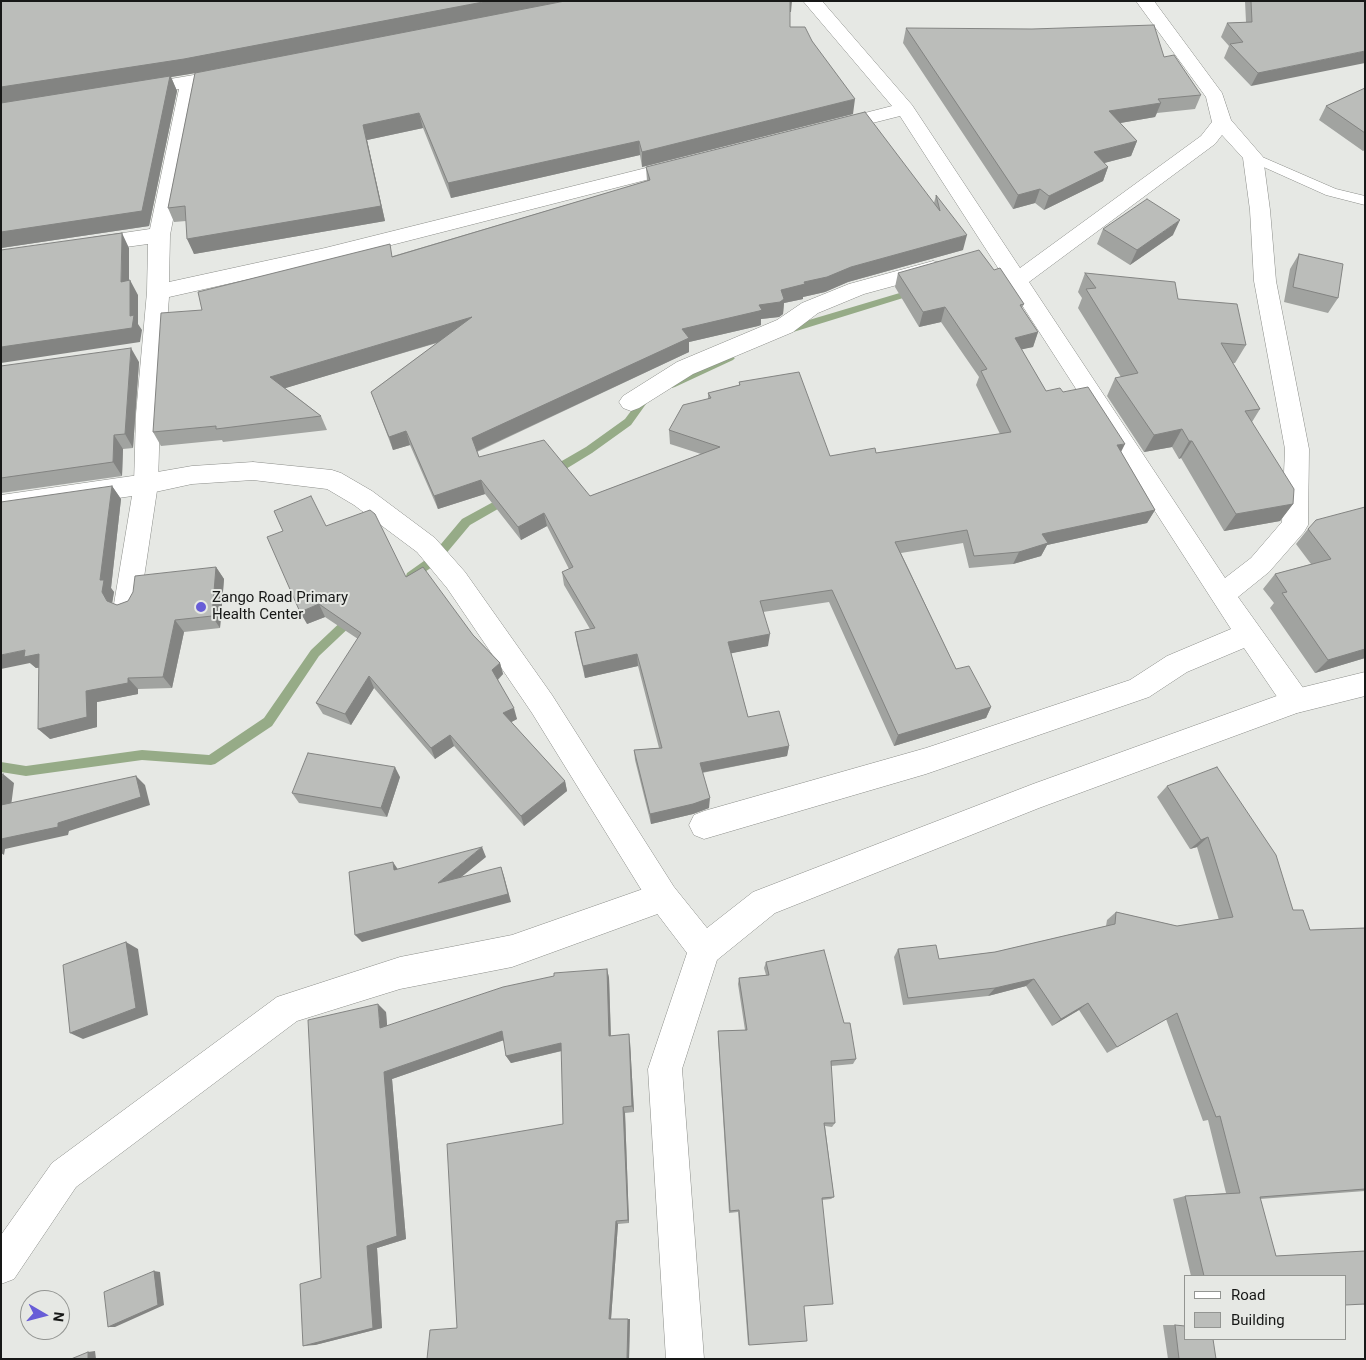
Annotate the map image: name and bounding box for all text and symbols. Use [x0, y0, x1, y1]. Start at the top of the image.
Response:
place label: Zango Road Primary Health Center [212, 589, 348, 624]
marker: Zango Road Primary Health Center [194, 600, 208, 614]
legend [1184, 1275, 1346, 1340]
text: Road [1231, 1286, 1265, 1304]
north arrow [20, 1290, 70, 1340]
text: N [50, 1311, 67, 1323]
text: Building [1231, 1311, 1285, 1329]

